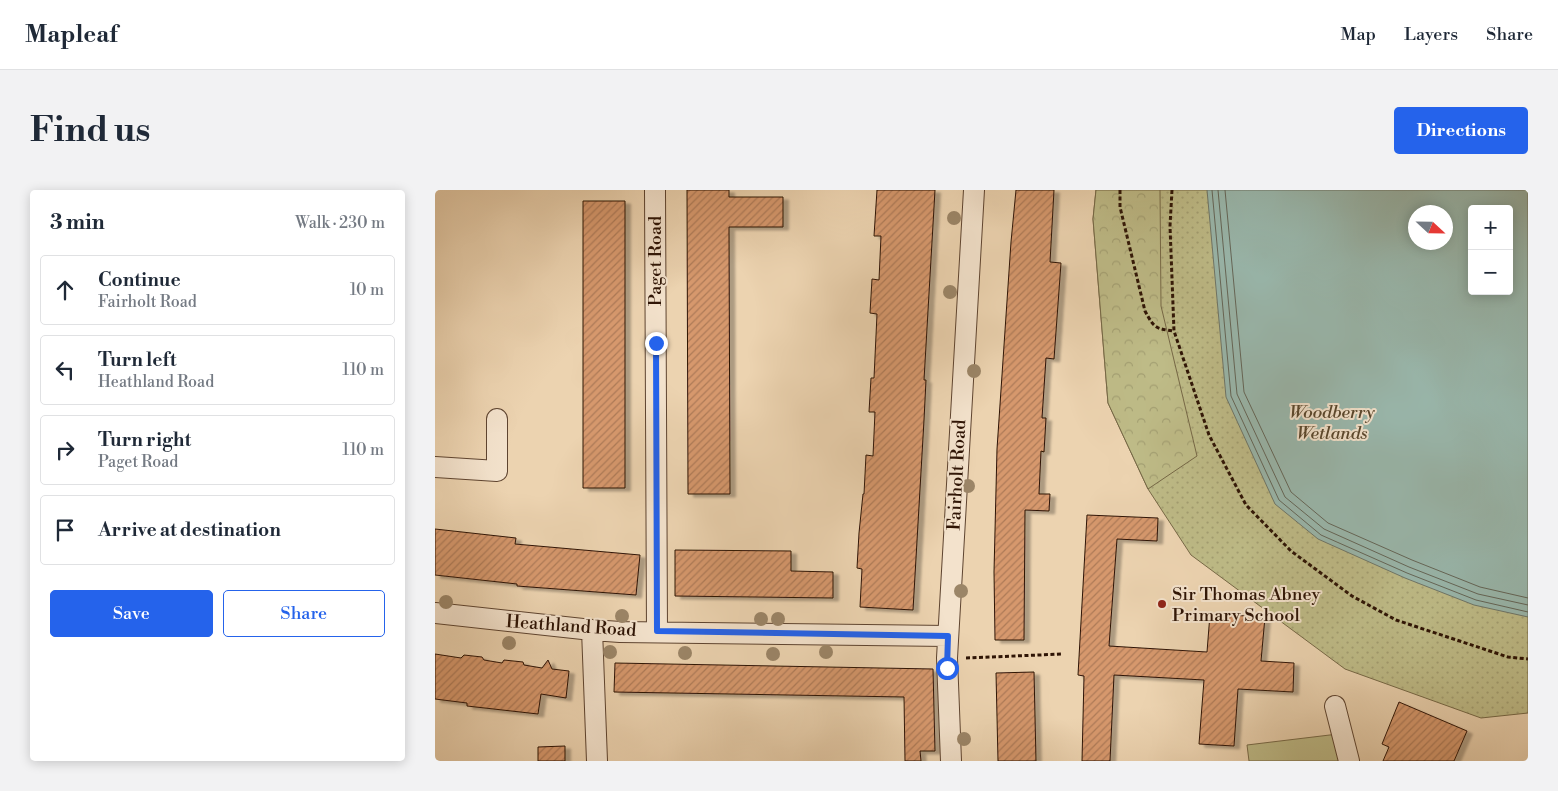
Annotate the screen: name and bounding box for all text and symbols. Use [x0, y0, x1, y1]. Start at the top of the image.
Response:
text: Mapleaf [25, 20, 118, 50]
text: Map [1341, 23, 1376, 46]
text: Layers [1404, 23, 1458, 46]
text: Share [1486, 23, 1533, 46]
button: Directions [1394, 107, 1528, 154]
text: Find us [30, 109, 150, 152]
north arrow [1408, 205, 1453, 250]
map controls [1468, 205, 1513, 295]
button: + [1468, 205, 1513, 250]
text: 3 min [50, 210, 105, 236]
text: Walk · 230 m [295, 213, 385, 233]
street label: Paget Road [644, 215, 667, 306]
button: − [1468, 250, 1513, 295]
text: Continue [98, 268, 181, 292]
icon: ahead [51, 276, 79, 304]
text: 10 m [350, 280, 384, 300]
text: Fairholt Road [98, 292, 197, 312]
route end [645, 332, 668, 355]
text: Turn left [98, 348, 177, 372]
icon: left [51, 356, 79, 384]
text: 110 m [342, 360, 384, 380]
text: Heathland Road [98, 372, 214, 392]
park label: Woodberry Wetlands [1289, 401, 1375, 445]
street label: Fairholt Road [943, 418, 971, 531]
text: Turn right [98, 428, 191, 452]
icon: right [51, 436, 79, 464]
text: 110 m [342, 440, 384, 460]
text: Paget Road [98, 452, 178, 472]
icon: arrive [51, 516, 79, 544]
text: Arrive at destination [98, 518, 281, 542]
place label: Sir Thomas Abney Primary School [1172, 583, 1320, 627]
button: Save [50, 590, 213, 637]
button: Share [223, 590, 385, 637]
marker: Sir Thomas Abney Primary School [1156, 598, 1168, 610]
street label: Heathland Road [505, 610, 638, 642]
route start [936, 657, 959, 680]

